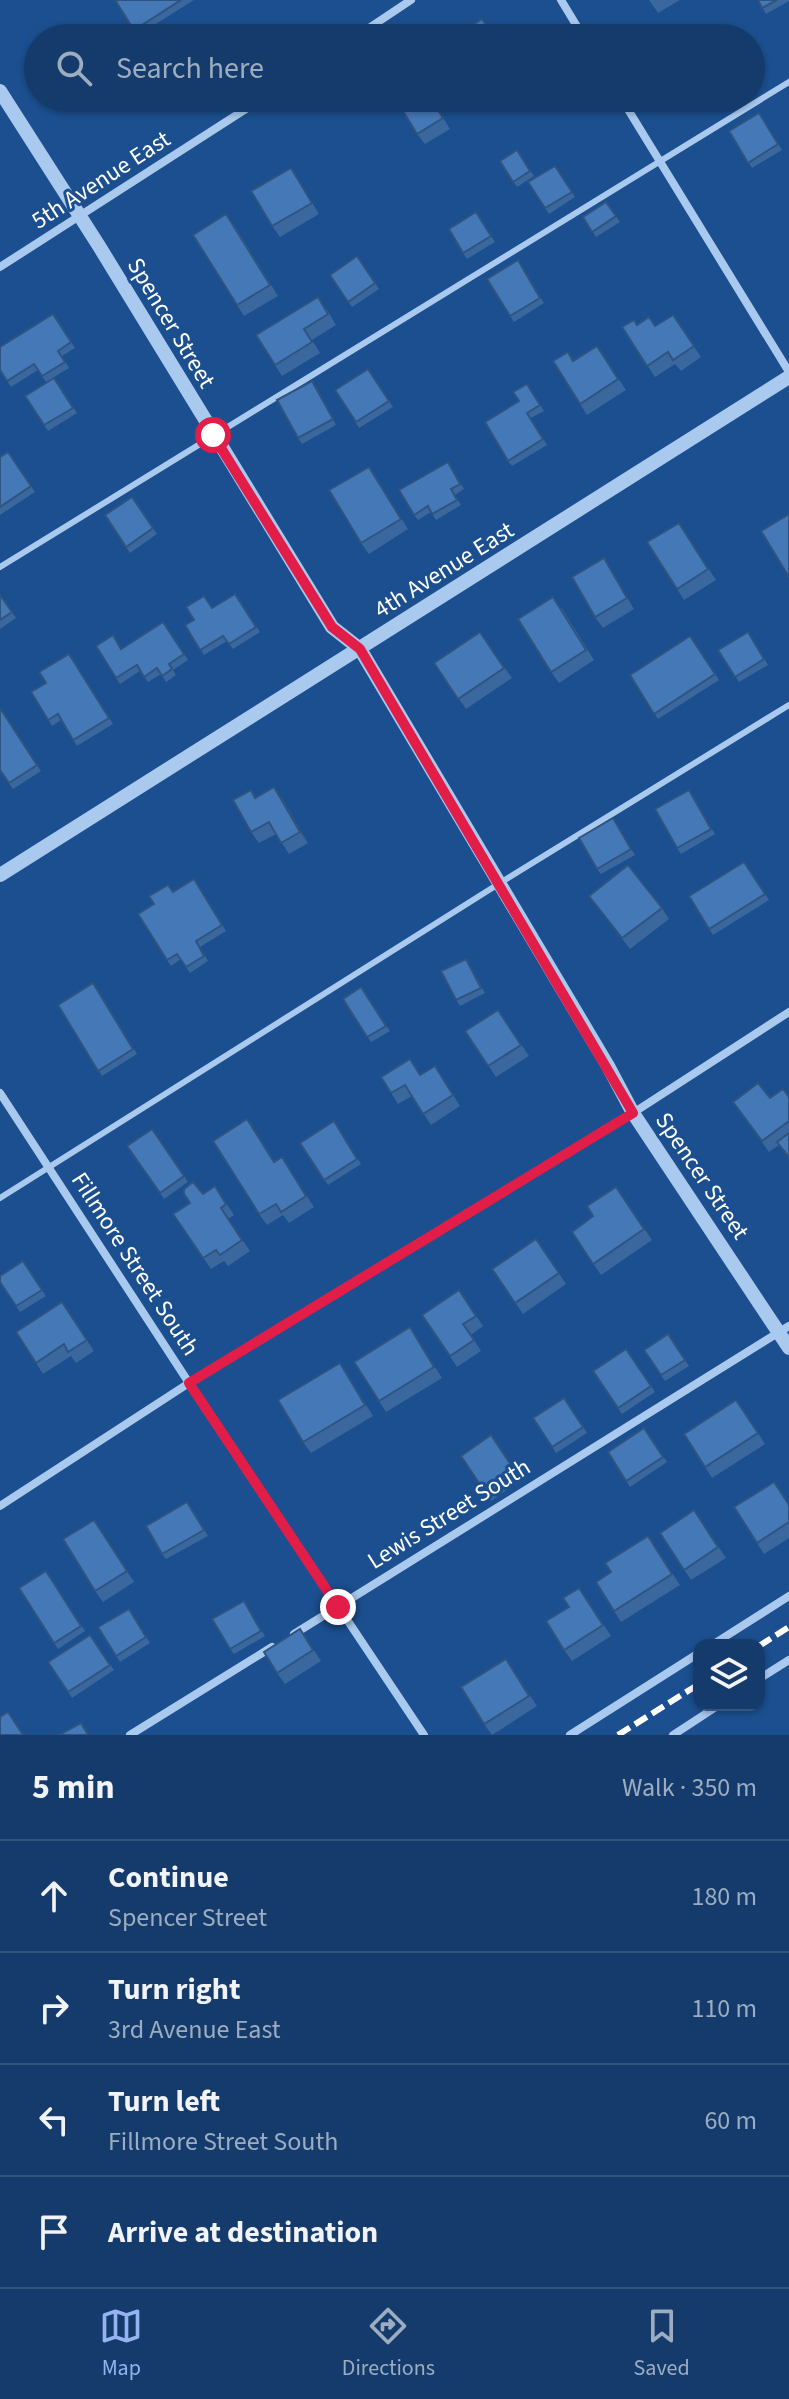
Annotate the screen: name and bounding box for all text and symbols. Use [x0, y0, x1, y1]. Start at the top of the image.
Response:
search box [24, 24, 765, 112]
icon: search [52, 46, 96, 90]
text: Search here [116, 47, 264, 90]
street label: 5th Avenue East [25, 122, 177, 238]
street label: Spencer Street [118, 251, 224, 395]
route start [195, 417, 231, 453]
street label: 4th Avenue East [367, 513, 521, 627]
street label: Spencer Street [646, 1105, 758, 1247]
street label: Fillmore Street South [62, 1165, 208, 1363]
street label: Lewis Street South [361, 1450, 537, 1578]
route end [320, 1589, 356, 1625]
map controls [693, 1639, 765, 1711]
button: layers [693, 1639, 765, 1711]
text: 5 min [32, 1763, 115, 1812]
text: Walk · 350 m [622, 1769, 757, 1806]
text: Continue [108, 1856, 229, 1899]
icon: ahead [32, 1874, 76, 1918]
text: 180 m [691, 1878, 757, 1915]
text: Spencer Street [108, 1899, 267, 1936]
text: Turn right [108, 1968, 240, 2011]
icon: right [32, 1986, 76, 2030]
text: 110 m [691, 1990, 757, 2027]
text: 3rd Avenue East [108, 2011, 281, 2048]
text: Turn left [108, 2080, 220, 2123]
icon: left [32, 2098, 76, 2142]
text: 60 m [704, 2102, 757, 2139]
text: Fillmore Street South [108, 2123, 338, 2160]
icon: arrive [32, 2210, 76, 2254]
text: Arrive at destination [108, 2211, 378, 2254]
tab: Map [99, 2304, 143, 2384]
tab: Directions [342, 2304, 435, 2384]
tab: Saved [634, 2304, 690, 2384]

